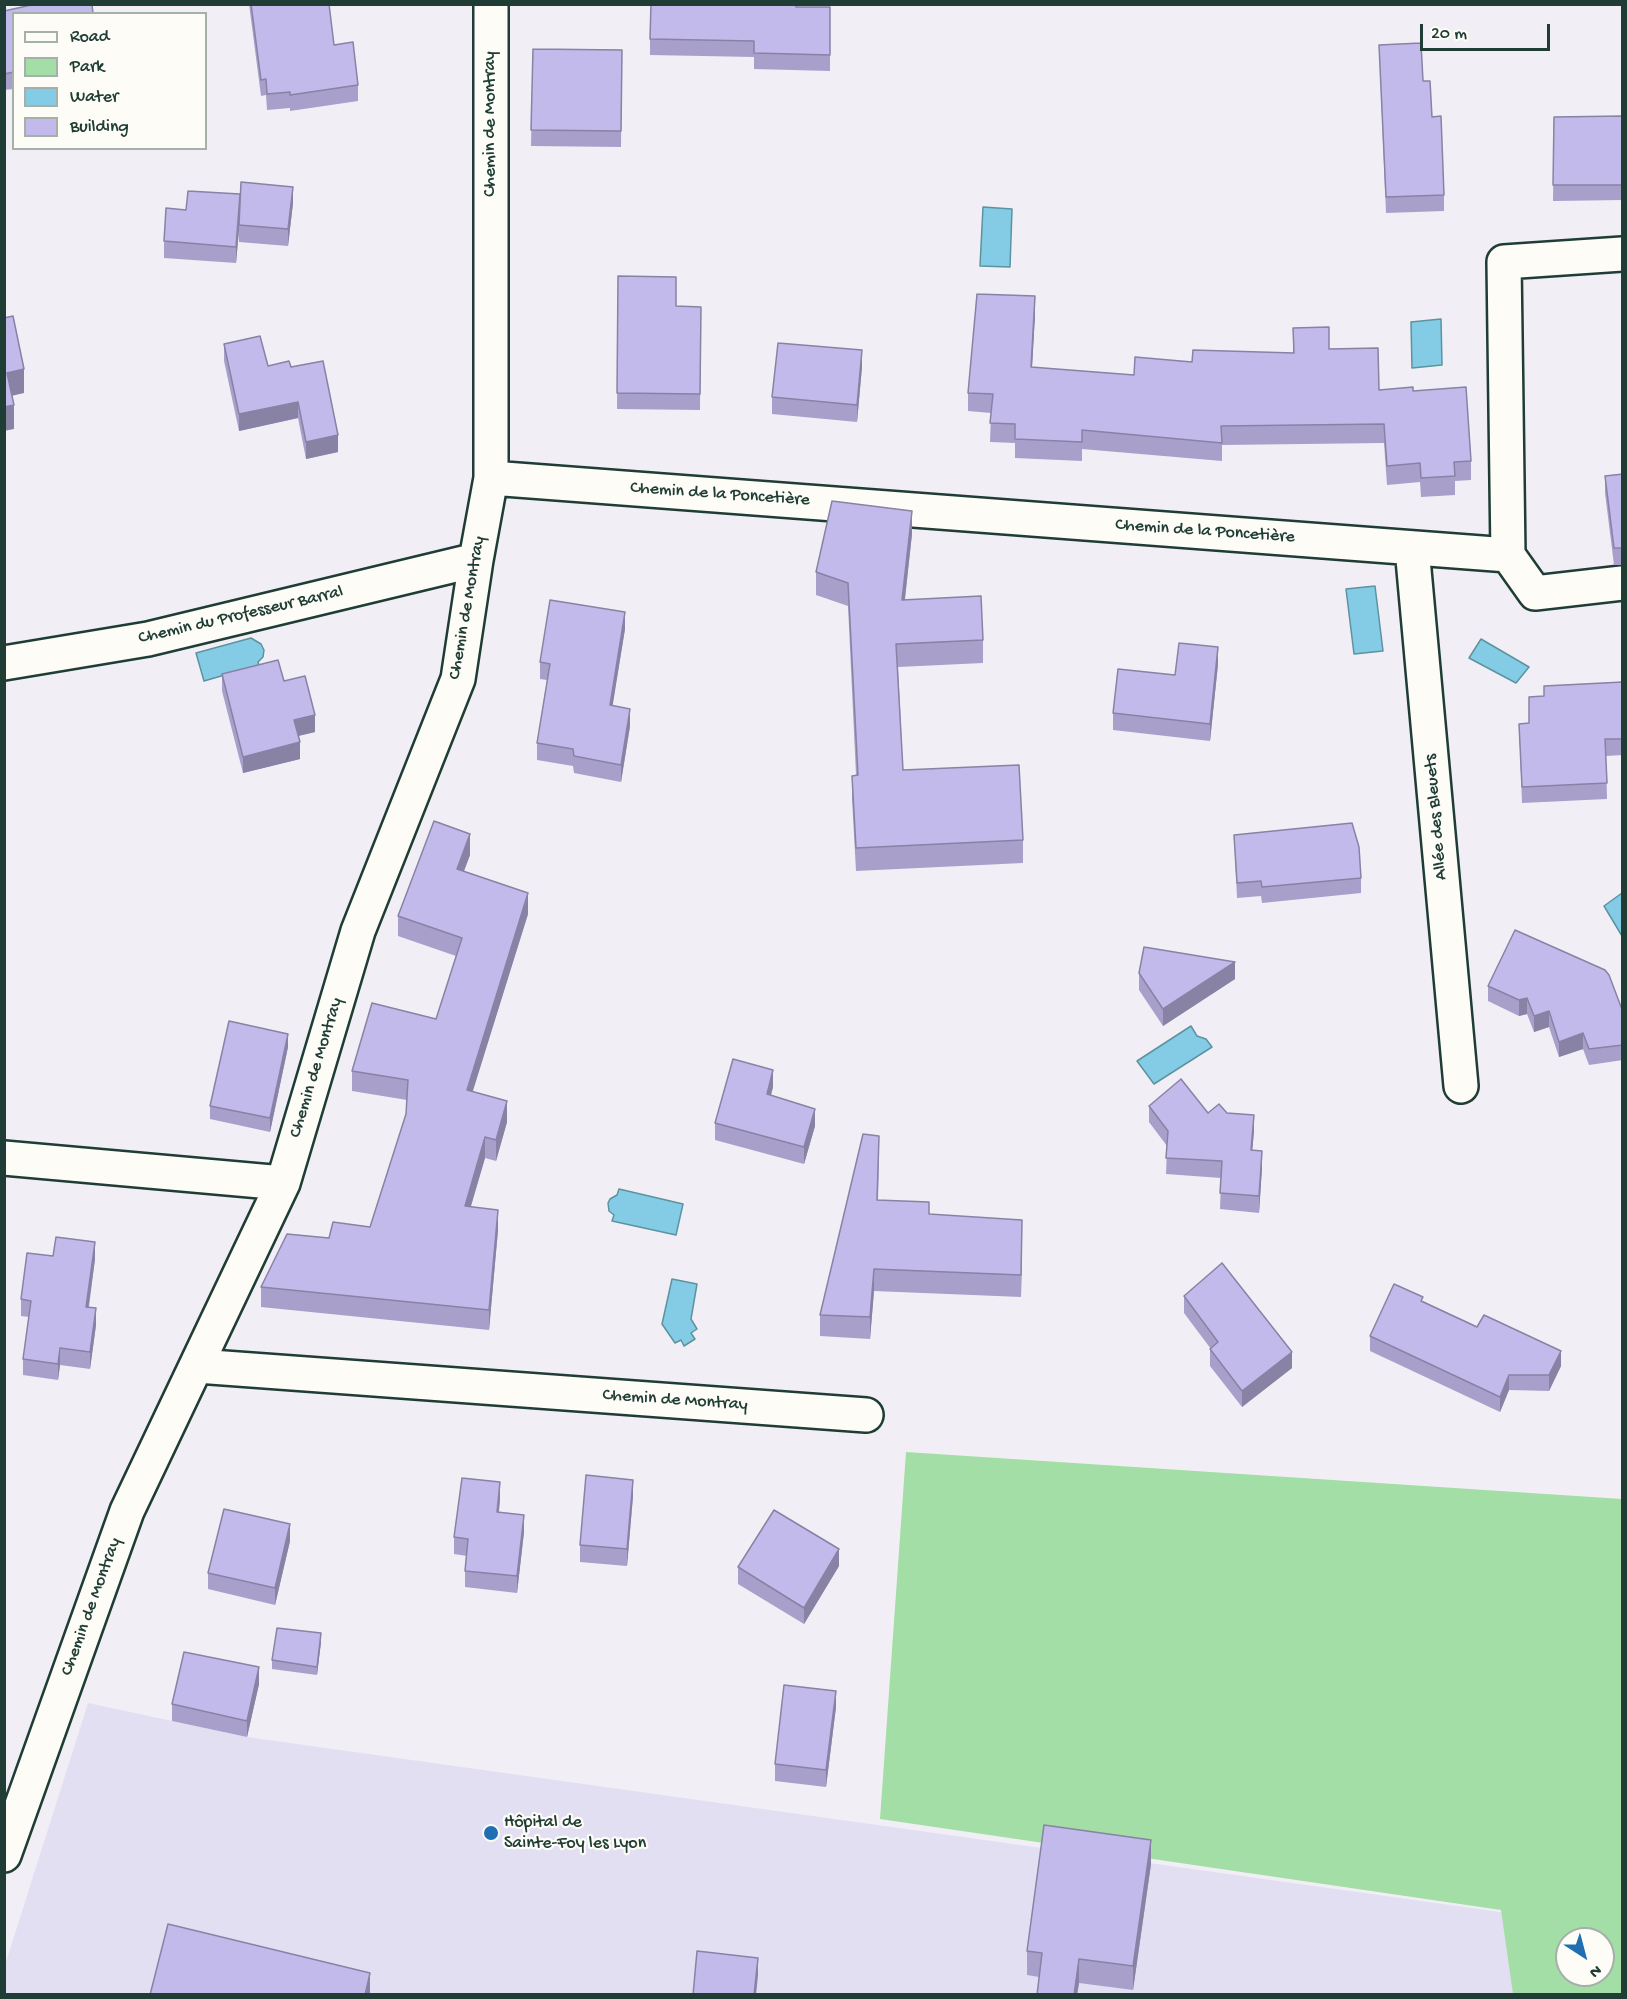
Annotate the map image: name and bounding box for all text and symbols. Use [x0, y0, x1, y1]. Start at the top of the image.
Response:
legend [12, 12, 207, 150]
scale bar [1423, 12, 1554, 50]
text: 20 m [1431, 24, 1467, 45]
text: Road [70, 27, 109, 48]
street label: Chemin de Montray [480, 51, 502, 197]
text: Park [70, 57, 104, 78]
text: Water [70, 87, 118, 108]
text: Building [70, 117, 129, 138]
street label: Chemin de la Poncetière [629, 478, 811, 512]
street label: Chemin de la Poncetière [1114, 515, 1296, 549]
street label: Chemin de Montray [445, 535, 491, 681]
street label: Chemin du Professeur Barral [137, 582, 345, 650]
street label: Allée des Bleuets [1421, 753, 1453, 881]
street label: Chemin de Montray [285, 995, 349, 1141]
street label: Chemin de Montray [602, 1385, 748, 1417]
street label: Chemin de Montray [57, 1535, 127, 1679]
place label: Hôpital de Sainte-Foy les Lyon [504, 1812, 646, 1854]
marker: Hôpital de Sainte-Foy les Lyon [482, 1824, 500, 1842]
north arrow [1555, 1927, 1615, 1987]
text: N [1585, 1960, 1605, 1981]

